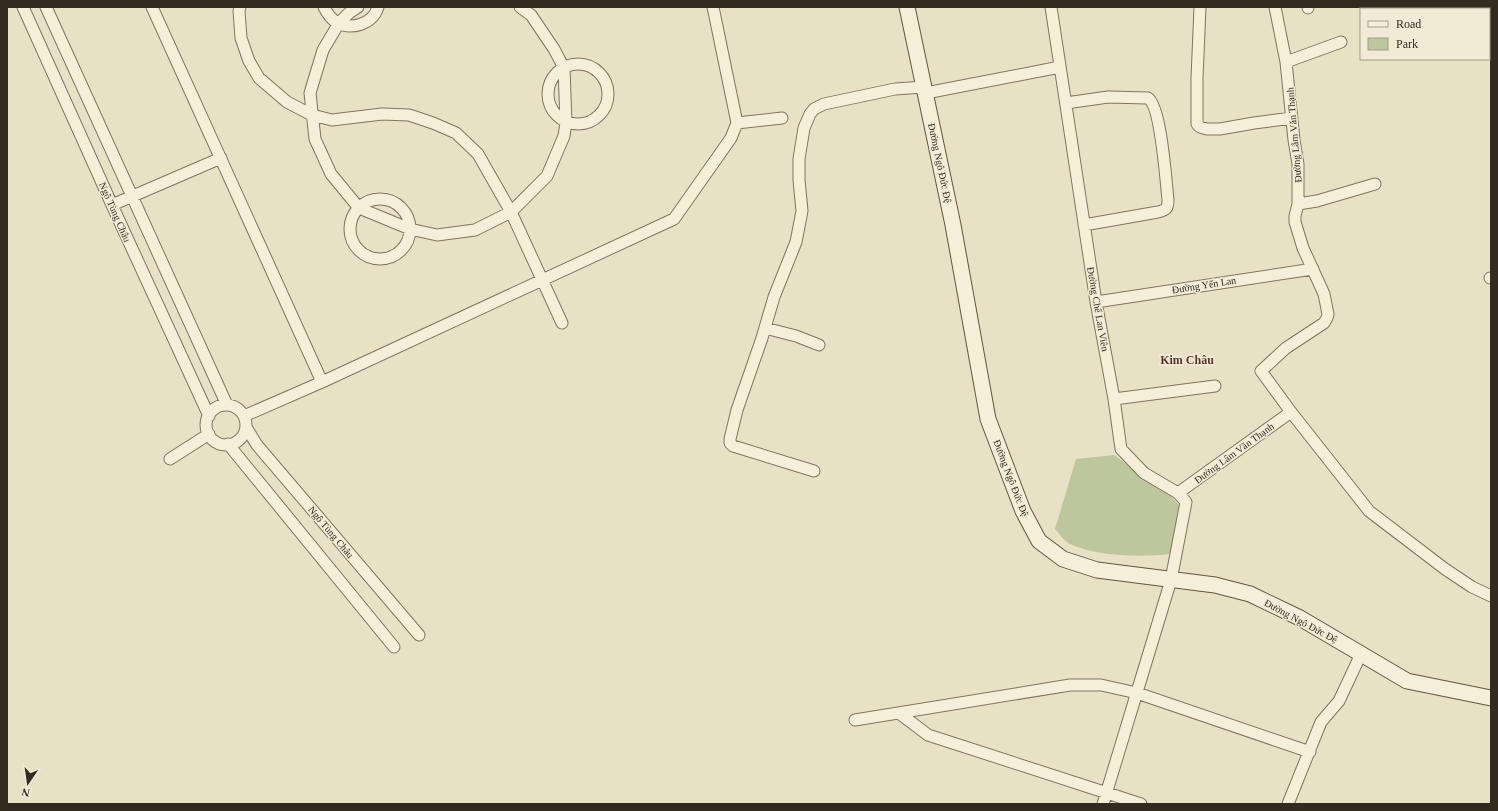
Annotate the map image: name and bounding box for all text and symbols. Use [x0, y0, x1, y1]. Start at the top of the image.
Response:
legend [1360, 8, 1490, 60]
text: Road [1396, 17, 1421, 31]
text: Park [1396, 37, 1418, 51]
street label: Đường Lâm Văn Thạnh [1284, 87, 1304, 183]
street label: Đường Ngô Đức Đệ [926, 122, 954, 204]
street label: Ngô Tùng Châu [97, 180, 133, 244]
street label: Đường Chế Lan Viên [1085, 266, 1111, 352]
street label: Đường Yến Lan [1171, 275, 1237, 295]
district label: Kim Châu [1160, 353, 1214, 367]
street label: Đường Lâm Văn Thạnh [1192, 420, 1276, 486]
street label: Đường Ngô Đức Đệ [991, 438, 1031, 518]
street label: Ngô Tùng Châu [306, 504, 356, 560]
street label: Đường Ngô Đức Đệ [1262, 597, 1340, 645]
north arrow [8, 763, 48, 803]
text: N [20, 786, 31, 799]

